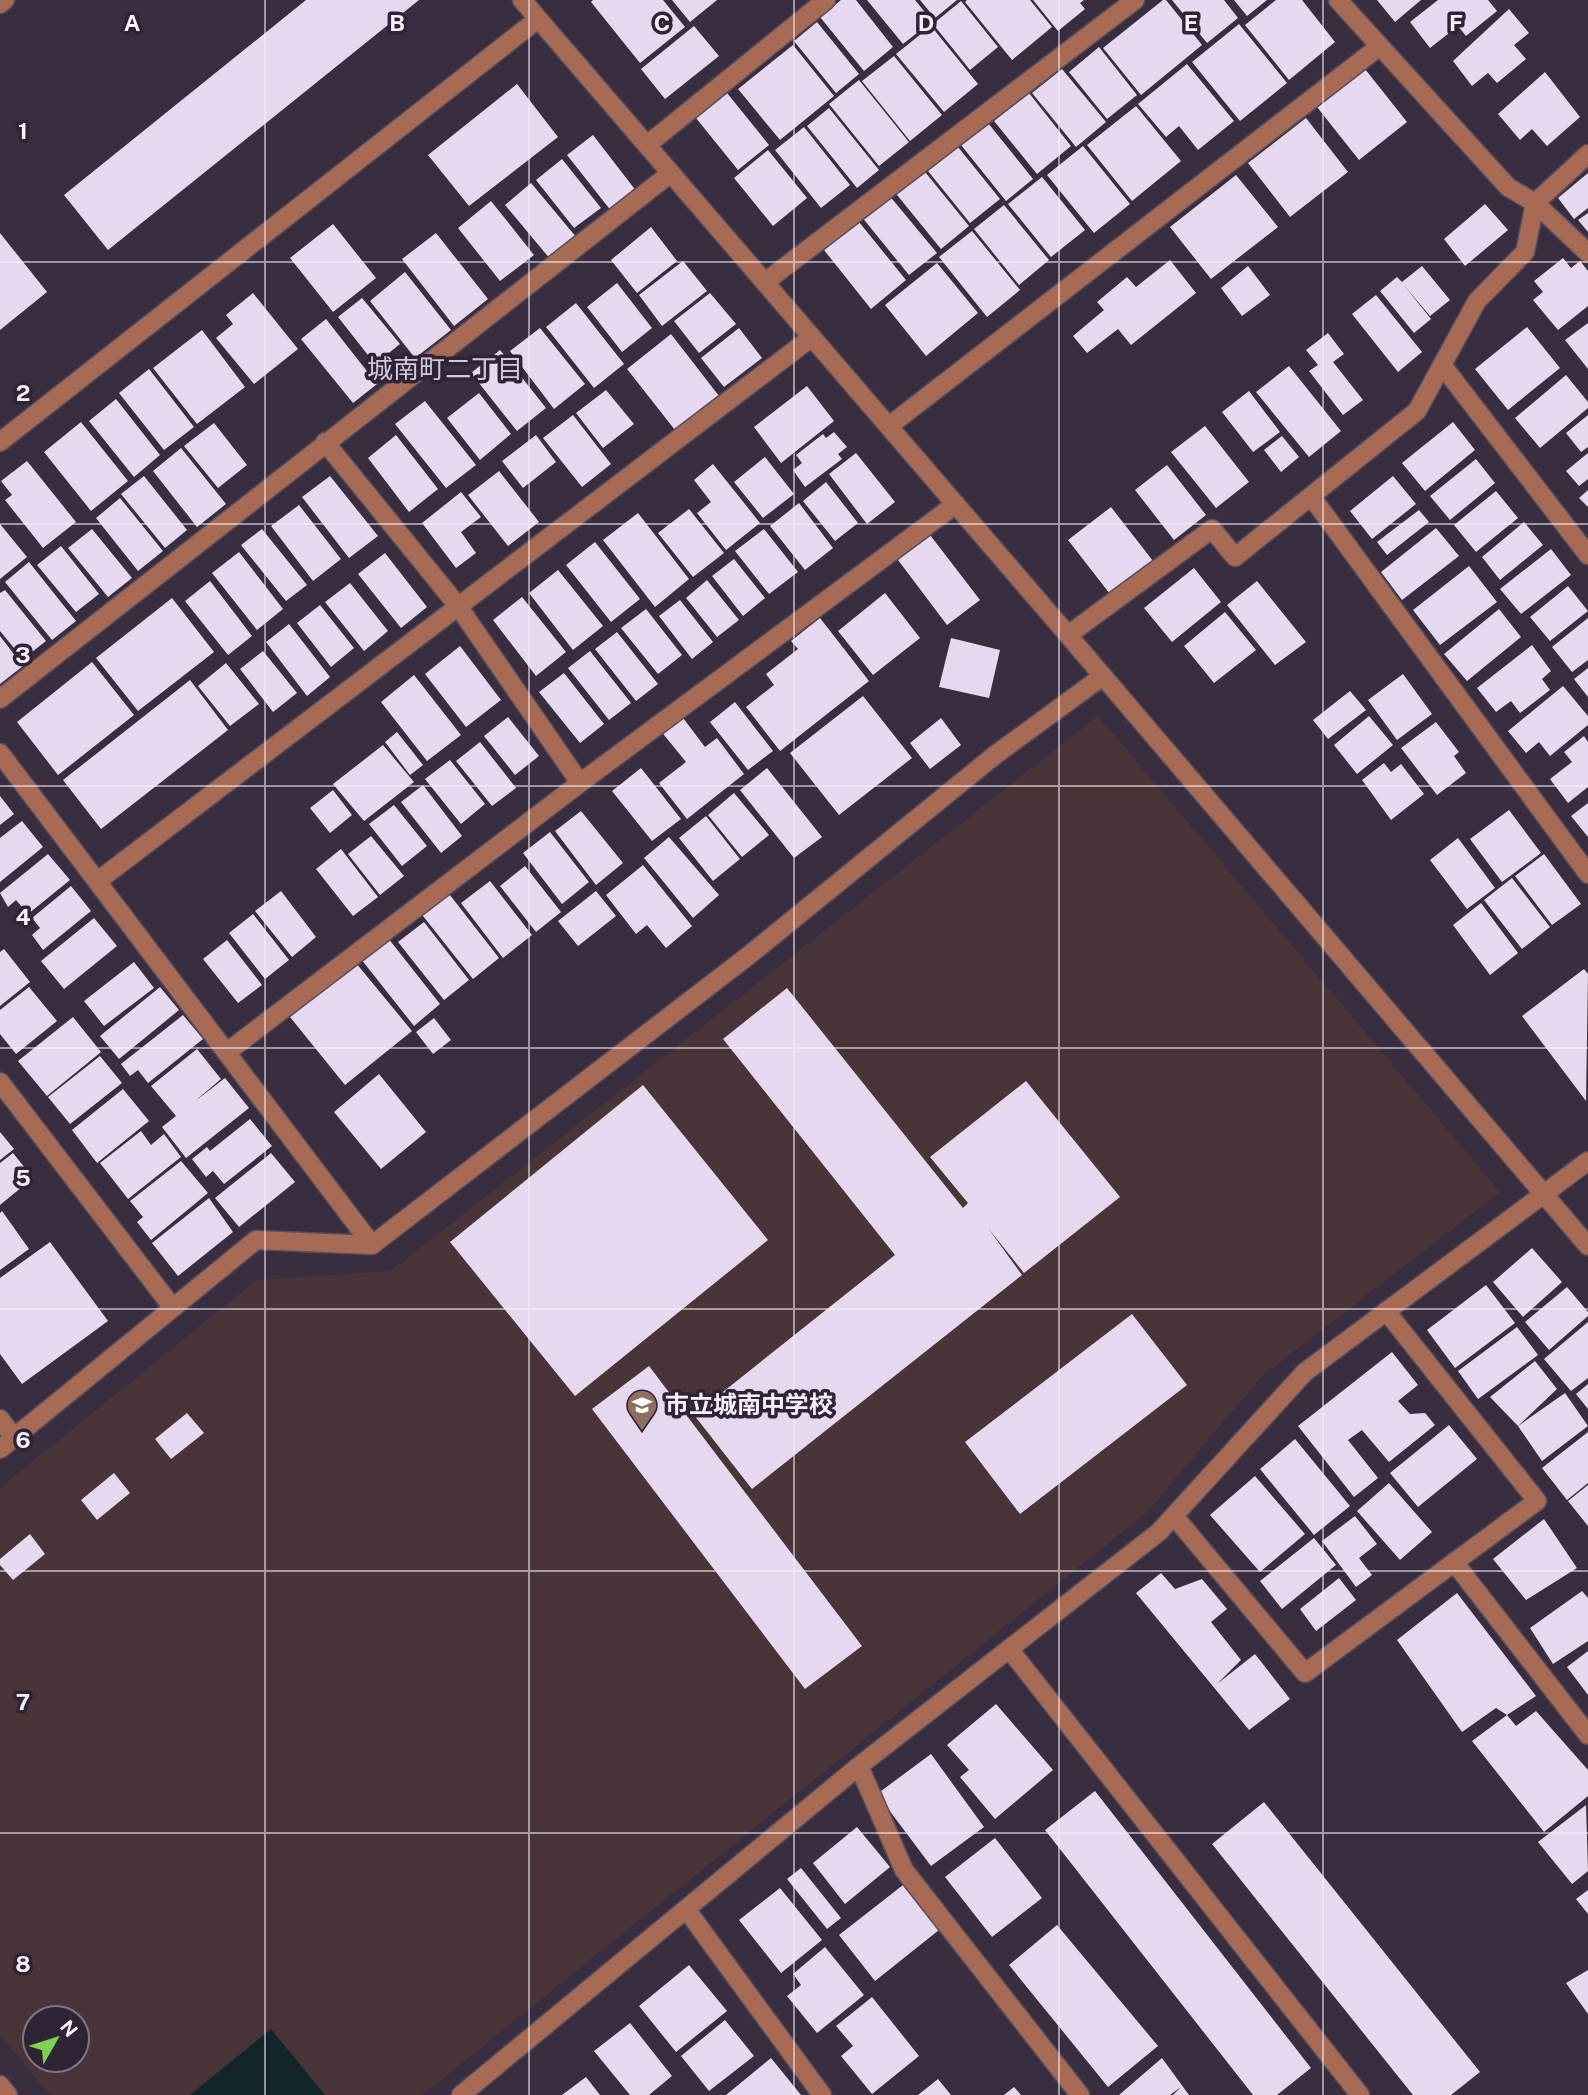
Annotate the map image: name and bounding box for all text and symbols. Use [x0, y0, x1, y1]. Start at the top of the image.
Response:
text: A [124, 9, 141, 36]
text: B [389, 9, 405, 36]
text: C [654, 9, 670, 36]
text: D [918, 9, 934, 36]
text: E [1184, 9, 1198, 36]
text: F [1449, 9, 1463, 36]
text: 1 [18, 117, 28, 144]
district label: 城南町二丁目 [367, 353, 523, 384]
text: 2 [16, 379, 30, 406]
text: 3 [15, 641, 31, 668]
text: 4 [15, 903, 31, 930]
text: 5 [15, 1164, 31, 1191]
school or university icon: 市立城南中学校 [625, 1388, 659, 1432]
place label: 市立城南中学校 [665, 1390, 833, 1418]
text: 6 [15, 1426, 31, 1453]
text: 7 [16, 1688, 30, 1715]
text: 8 [15, 1950, 31, 1977]
north arrow [21, 2004, 91, 2074]
text: N [56, 2016, 82, 2041]

